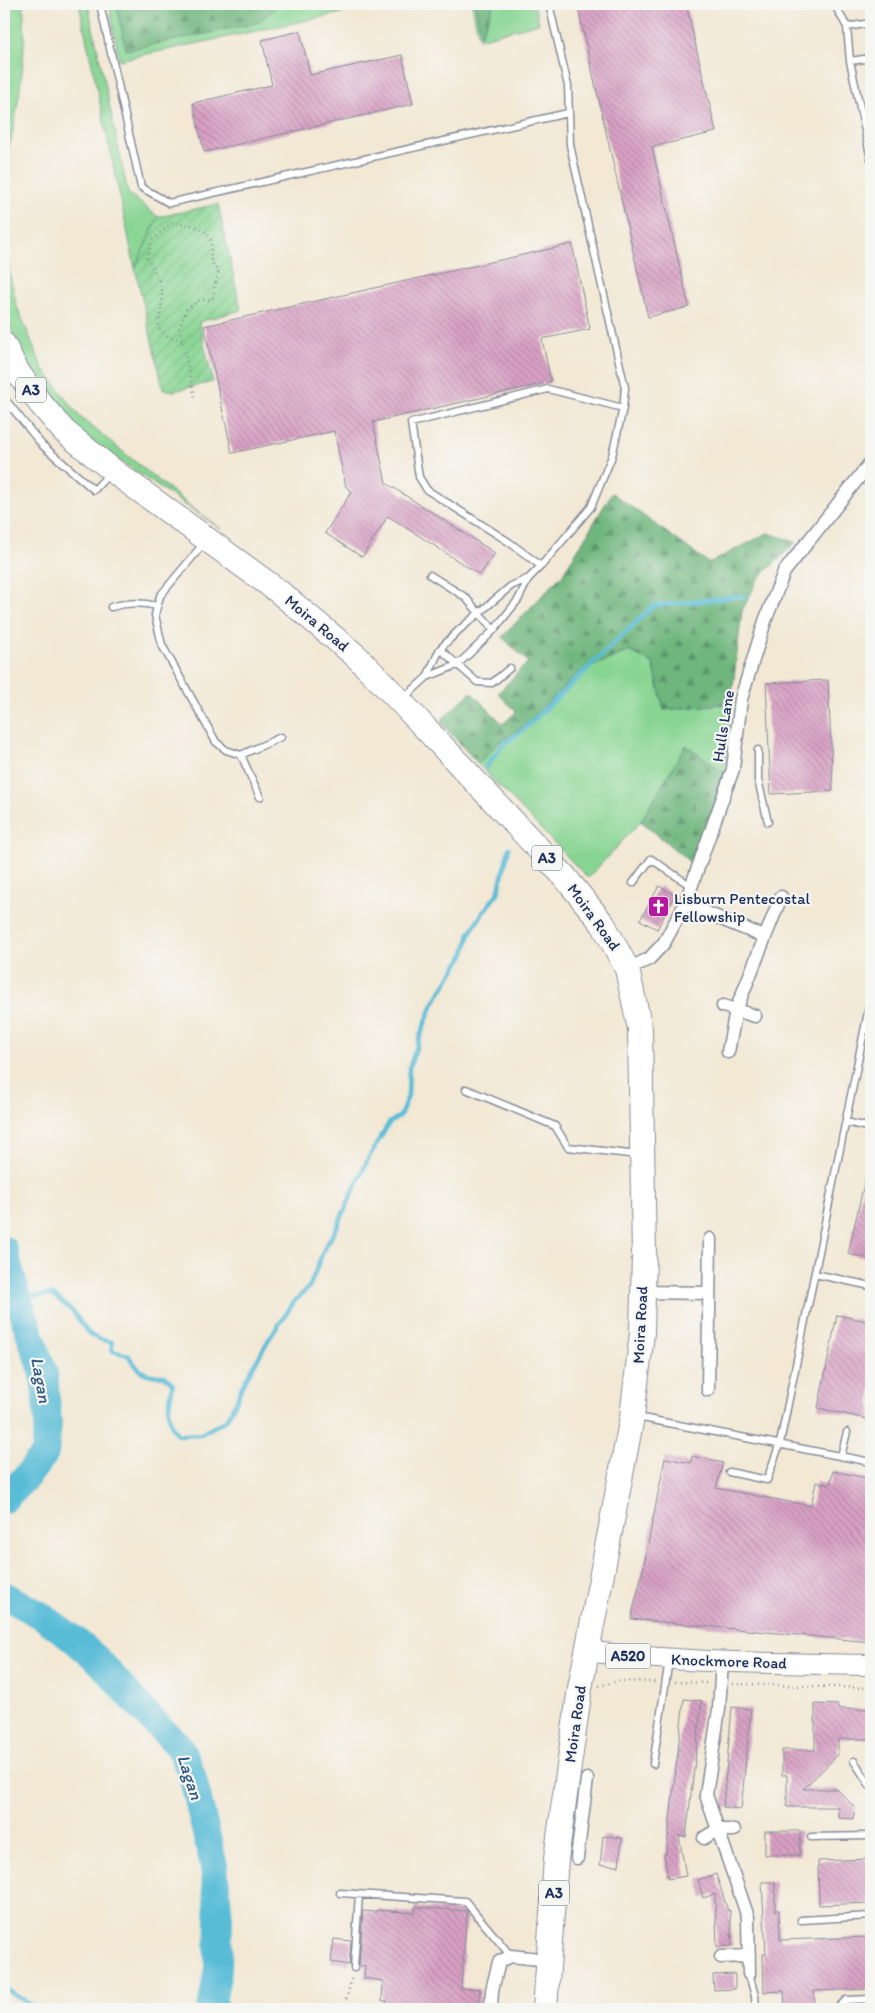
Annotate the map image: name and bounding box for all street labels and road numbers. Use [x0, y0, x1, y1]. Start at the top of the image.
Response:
road number: A3 [16, 378, 46, 402]
street label: Moira Road [281, 591, 353, 656]
street label: Hulls Lane [708, 688, 738, 763]
road number: A3 [532, 846, 562, 870]
street label: Moira Road [563, 880, 625, 954]
street label: Moira Road [628, 1285, 652, 1364]
road number: A520 [606, 1644, 650, 1668]
street label: Knockmore Road [671, 1649, 788, 1673]
street label: Moira Road [560, 1684, 590, 1764]
road number: A3 [539, 1880, 569, 1906]

